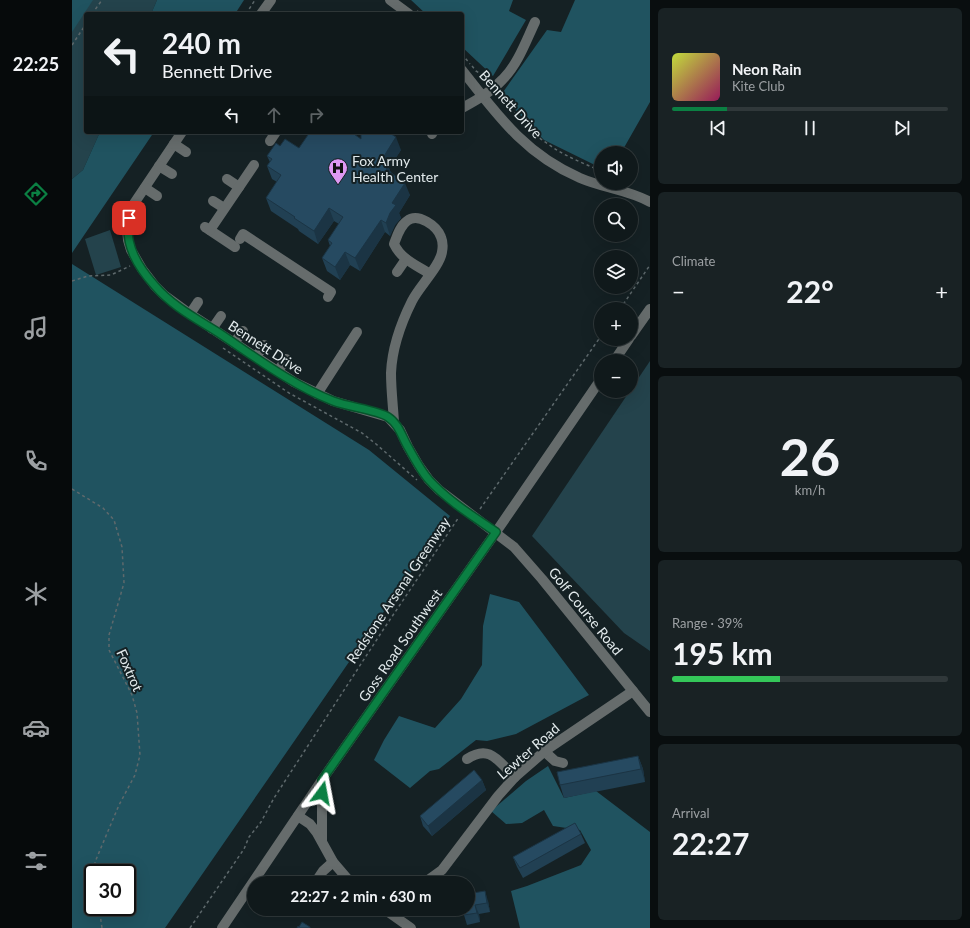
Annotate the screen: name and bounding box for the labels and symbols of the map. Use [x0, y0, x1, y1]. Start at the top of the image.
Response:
street label: Bennett Drive [476, 66, 546, 142]
place label: Fox Army Health Center [352, 152, 438, 185]
hospital icon: Fox Army Health Center [327, 157, 349, 185]
pin [112, 201, 146, 235]
street label: Bennett Drive [225, 316, 307, 378]
street label: Redstone Arsenal Greenway [343, 513, 454, 666]
street label: Golf Course Road [545, 564, 627, 658]
street label: Goss Road Southwest [355, 585, 445, 705]
street label: Foxtrot [113, 646, 147, 694]
street label: Lewter Road [493, 719, 563, 783]
position arrow [301, 772, 343, 814]
speed limit sign: 30 [84, 864, 136, 916]

